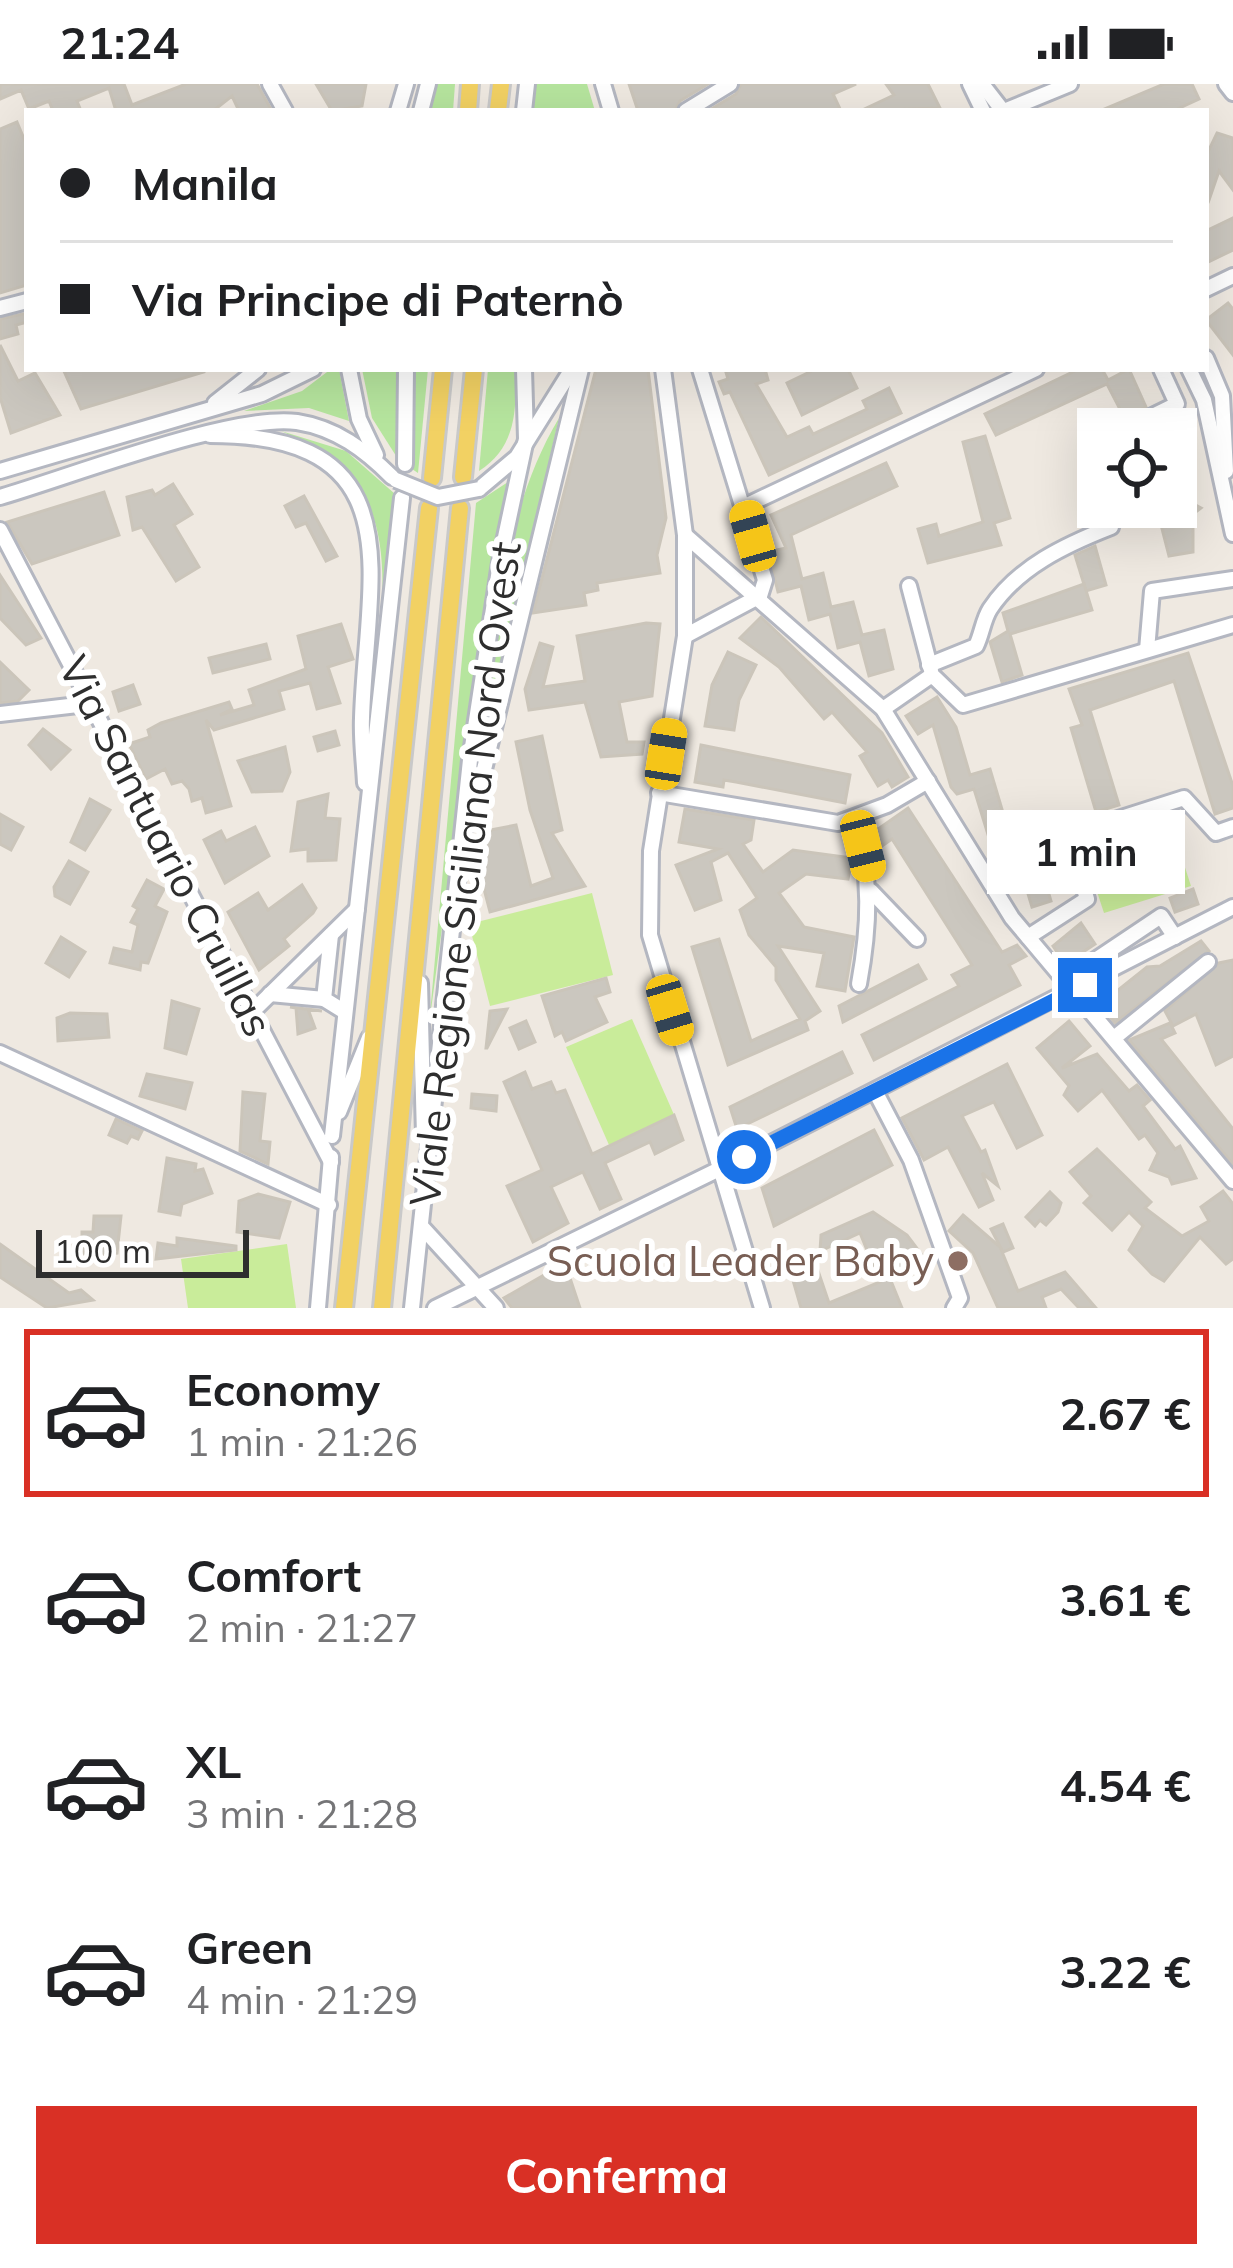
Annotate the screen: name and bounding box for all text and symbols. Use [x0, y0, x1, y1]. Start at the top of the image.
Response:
text: 21:24 [60, 14, 179, 70]
text: Manila [132, 155, 278, 211]
text: Via Principe di Paternò [132, 271, 624, 327]
map controls [1077, 408, 1197, 528]
button: locate [1077, 408, 1197, 528]
car [726, 496, 780, 576]
street label: Viale Regione Siciliana Nord Ovest [397, 538, 532, 1209]
street label: Via Santuario Cruillas [47, 647, 285, 1045]
car [643, 716, 689, 792]
car [837, 807, 889, 885]
callout: 1 min [986, 811, 1184, 895]
text: 1 min [1035, 827, 1137, 876]
route end [1058, 958, 1112, 1012]
car [642, 970, 698, 1050]
route start [717, 1130, 771, 1184]
scale bar [36, 1224, 249, 1277]
text: 100 m [54, 1230, 151, 1271]
place label: Scuola Leader Baby [547, 1234, 934, 1287]
marker: Scuola Leader Baby [945, 1248, 971, 1274]
icon: car [42, 1359, 150, 1467]
text: Economy [186, 1361, 380, 1417]
text: 2.67 € [1060, 1385, 1191, 1441]
text: 1 min · 21:26 [186, 1417, 418, 1466]
icon: car [42, 1545, 150, 1653]
text: Comfort [186, 1547, 361, 1603]
text: 3.61 € [1060, 1571, 1191, 1627]
text: 2 min · 21:27 [186, 1603, 418, 1652]
icon: car [42, 1731, 150, 1839]
text: XL [186, 1733, 241, 1789]
text: 4.54 € [1060, 1757, 1191, 1813]
text: 3 min · 21:28 [186, 1789, 418, 1838]
icon: car [42, 1917, 150, 2025]
text: Green [186, 1919, 313, 1975]
text: 3.22 € [1060, 1943, 1191, 1999]
text: 4 min · 21:29 [186, 1975, 418, 2024]
button: Conferma [36, 2106, 1197, 2244]

